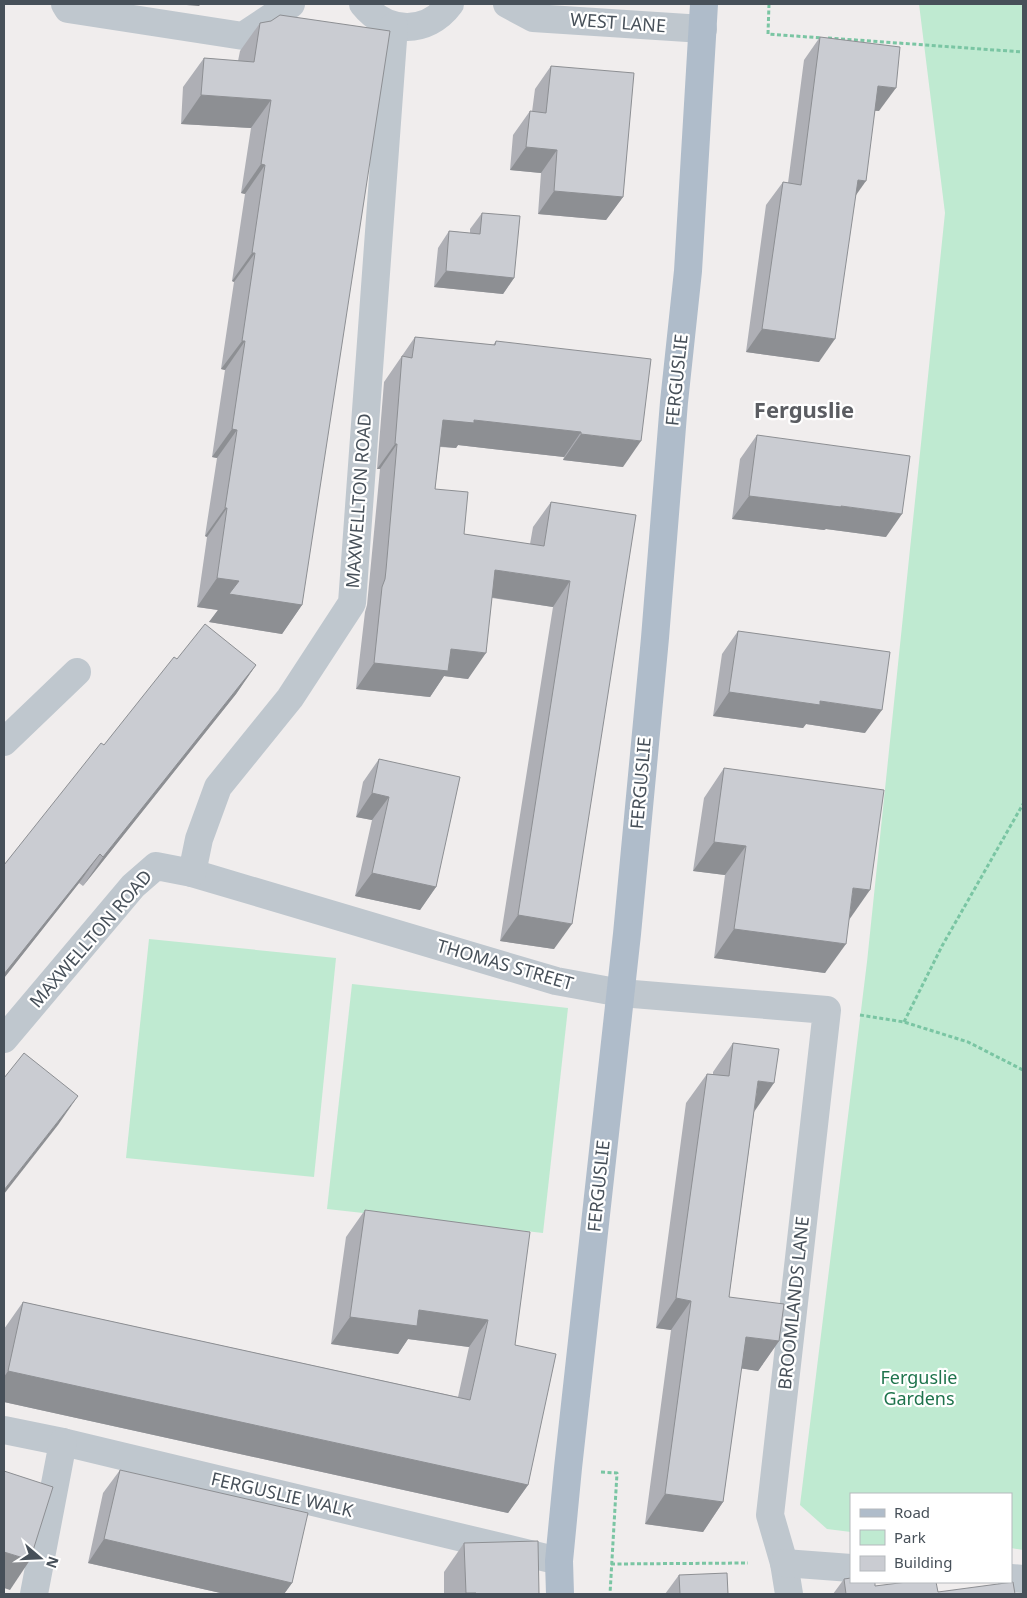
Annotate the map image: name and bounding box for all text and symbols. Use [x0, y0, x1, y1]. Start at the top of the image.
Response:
street label: WEST LANE [569, 7, 667, 37]
street label: FERGUSLIE [659, 333, 693, 427]
district label: Ferguslie [754, 394, 854, 424]
street label: MAXWELLTON ROAD [340, 413, 376, 589]
street label: FERGUSLIE [624, 736, 656, 830]
street label: MAXWELLTON ROAD [24, 864, 157, 1012]
street label: THOMAS STREET [434, 933, 576, 995]
street label: FERGUSLIE [581, 1139, 615, 1233]
street label: BROOMLANDS LANE [772, 1215, 814, 1391]
park label: Ferguslie Gardens [880, 1365, 958, 1410]
street label: FERGUSLIE WALK [209, 1466, 356, 1522]
legend [850, 1493, 1012, 1583]
text: Road [894, 1502, 930, 1522]
text: Park [894, 1527, 926, 1547]
north arrow [15, 1533, 65, 1583]
text: Building [894, 1552, 952, 1572]
text: N [42, 1554, 64, 1571]

